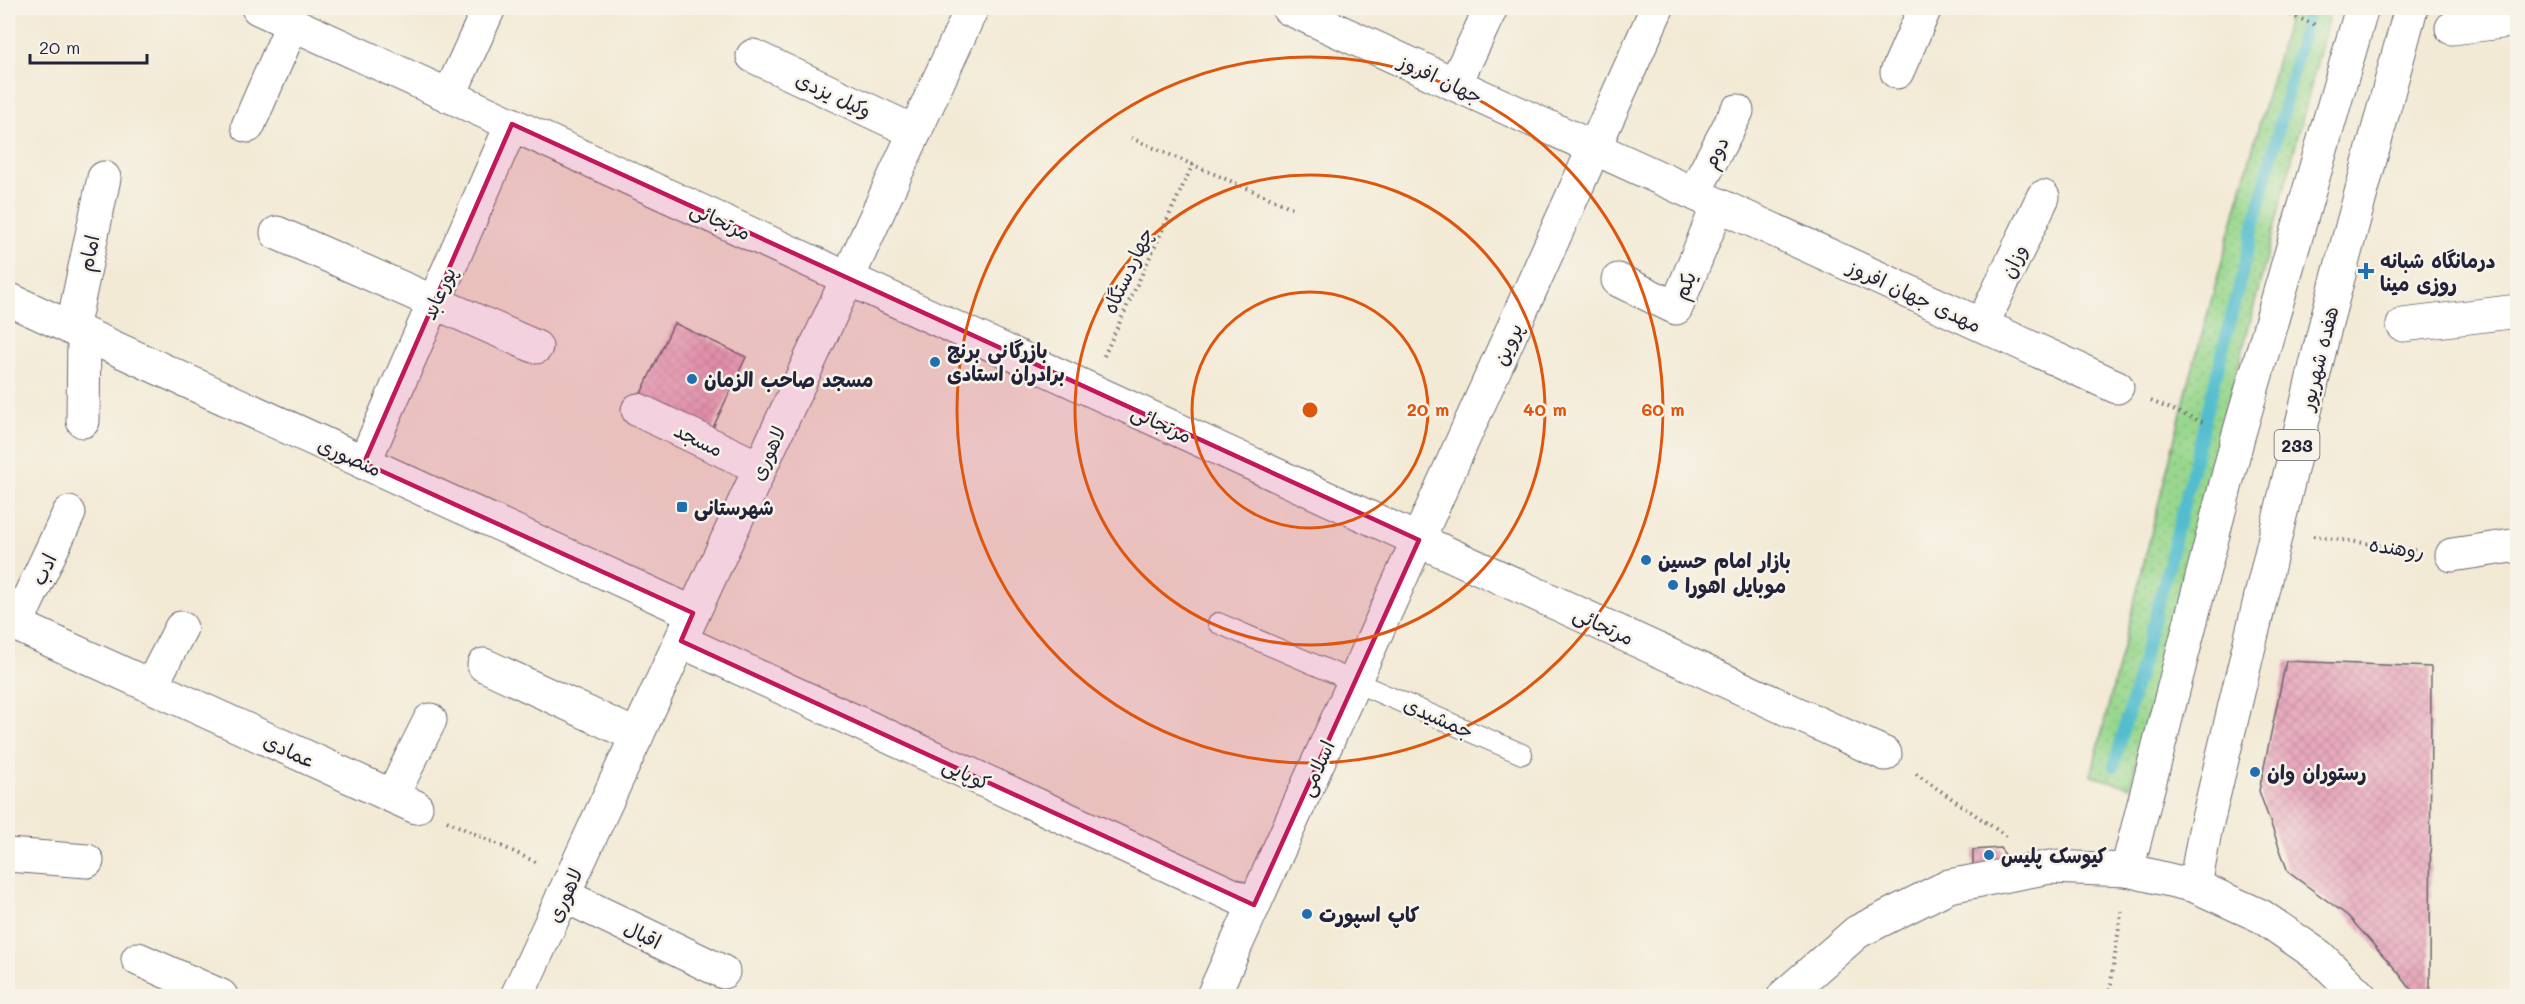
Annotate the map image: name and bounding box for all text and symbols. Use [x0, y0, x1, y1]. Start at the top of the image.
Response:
scale bar [30, 27, 147, 65]
text: 20 m [39, 35, 80, 59]
street label: جهان افروز [1393, 46, 1487, 109]
street label: وکیل یزدی [792, 65, 876, 123]
street label: دوم [1696, 132, 1738, 174]
street label: مرتجائی [686, 195, 755, 246]
street label: چهاردستگاه [1096, 223, 1159, 318]
street label: امام [71, 232, 107, 274]
street label: وزان [1994, 240, 2032, 282]
place label: درمانگاه شبانه روزی مینا [2380, 247, 2496, 297]
street label: مهدی جهان افروز [1842, 252, 1986, 337]
marker: درمانگاه شبانه روزی مینا [2357, 262, 2375, 280]
street label: پورعابد [415, 263, 462, 324]
street label: یکم [1667, 267, 1704, 304]
street label: هفده شهریور [2292, 303, 2344, 415]
street label: پروین [1486, 319, 1529, 370]
place label: بازرگانی برنج برادران استادی [947, 337, 1065, 387]
marker: بازرگانی برنج برادران استادی [928, 355, 942, 369]
place label: مسجد صاحب الزمان [704, 366, 873, 393]
marker: مسجد صاحب الزمان [685, 372, 699, 386]
text: 20 m [1407, 397, 1449, 421]
text: 40 m [1523, 397, 1567, 421]
text: 60 m [1641, 397, 1685, 421]
street label: مرتجائی [1127, 398, 1196, 449]
centre of rings [1300, 400, 1320, 420]
street label: مسجد [670, 416, 728, 462]
street label: لاهوری [743, 422, 791, 484]
street label: منصوری [314, 430, 386, 482]
road number: 233 [2274, 430, 2320, 460]
place label: شهرستانی [694, 494, 774, 521]
marker: شهرستانی [675, 500, 689, 514]
street label: روهنده [2367, 530, 2427, 565]
place label: بازار امام حسین [1658, 547, 1791, 576]
street label: ادب [24, 549, 62, 589]
marker: بازار امام حسین [1639, 553, 1653, 567]
place label: موبایل اهورا [1685, 572, 1786, 599]
marker: موبایل اهورا [1666, 578, 1680, 592]
street label: مرتجائی [1569, 600, 1638, 651]
street label: جمشیدی [1400, 690, 1478, 744]
street label: عمادی [260, 727, 320, 773]
street label: اسلامی [1292, 736, 1341, 800]
street label: کوپایی [938, 751, 995, 796]
place label: رستوران وان [2267, 759, 2366, 787]
marker: رستوران وان [2248, 765, 2262, 779]
place label: کیوسک پلیس [2001, 842, 2107, 869]
marker: کیوسک پلیس [1982, 848, 1996, 862]
street label: لاهوری [540, 864, 588, 926]
place label: کاپ اسپورت [1319, 901, 1420, 928]
marker: کاپ اسپورت [1300, 907, 1314, 921]
street label: اقبال [620, 914, 666, 954]

